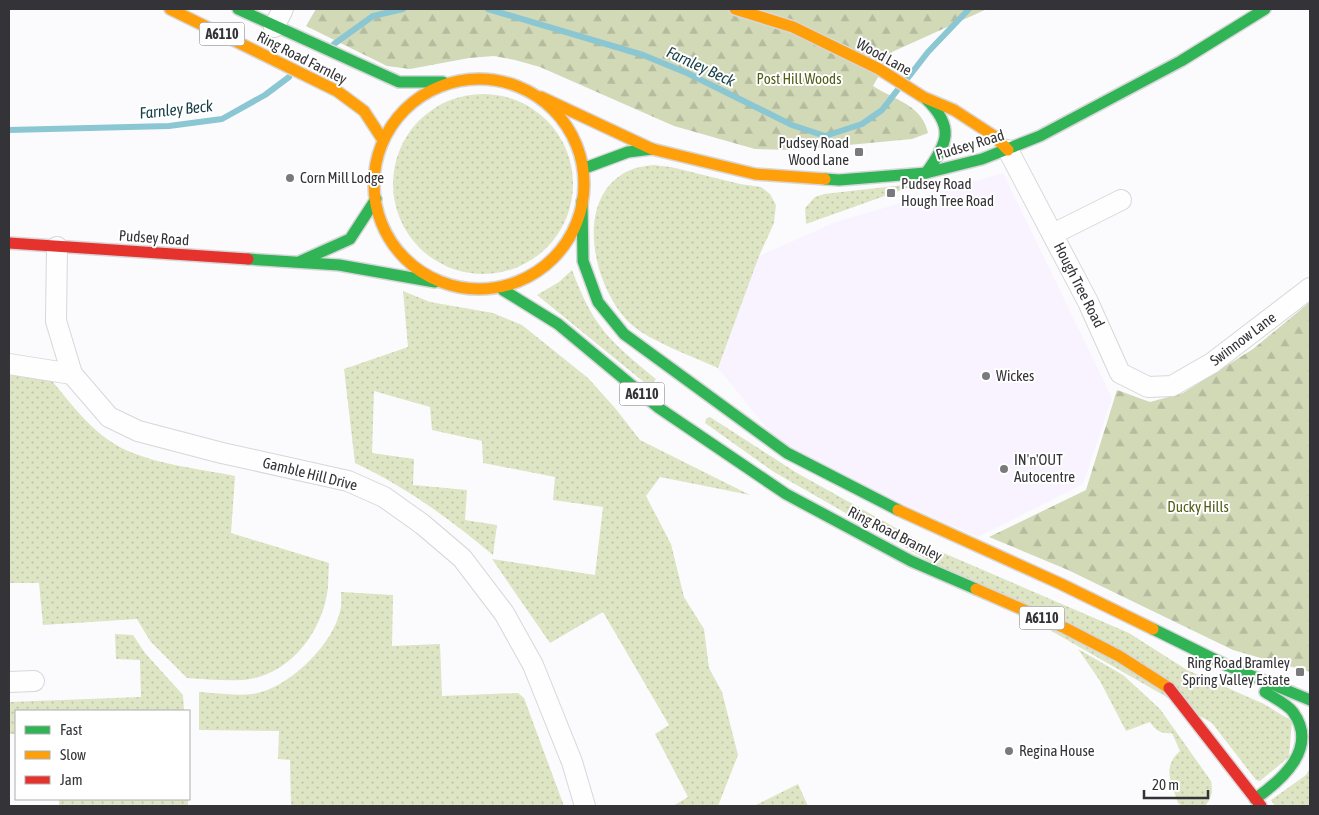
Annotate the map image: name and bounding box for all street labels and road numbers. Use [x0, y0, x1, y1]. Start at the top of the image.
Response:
road number: A6110 [200, 22, 244, 46]
street label: Ring Road Farnley [254, 28, 350, 87]
street label: Wood Lane [854, 34, 915, 79]
street label: Pudsey Road [934, 126, 1006, 163]
street label: Pudsey Road [118, 227, 190, 248]
street label: Hough Tree Road [1051, 239, 1108, 330]
street label: Swinnow Lane [1206, 308, 1279, 369]
road number: A6110 [620, 382, 664, 406]
street label: Gamble Hill Drive [261, 454, 359, 494]
street label: Ring Road Bramley [845, 503, 945, 565]
road number: A6110 [1020, 606, 1064, 630]

